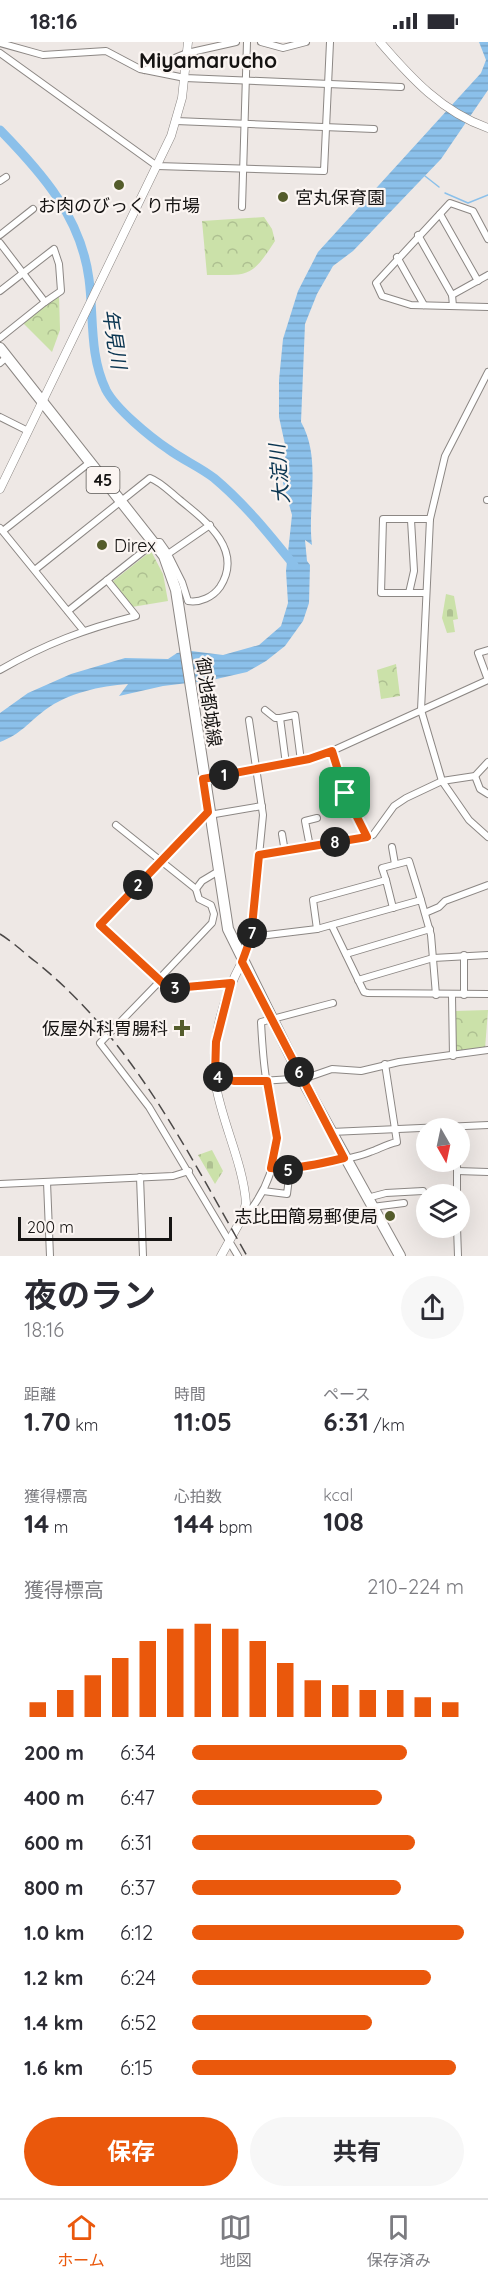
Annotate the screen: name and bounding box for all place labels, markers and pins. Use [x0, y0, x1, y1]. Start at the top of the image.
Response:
marker: お肉のびっくり市場 [112, 178, 126, 192]
place label: 宮丸保育園 [295, 186, 385, 209]
marker: 宮丸保育園 [276, 190, 290, 204]
place label: お肉のびっくり市場 [38, 194, 200, 217]
place label: Direx [114, 534, 156, 557]
marker: Direx [95, 538, 109, 552]
pin: 1 [209, 760, 239, 790]
pin [319, 767, 370, 818]
pin: 8 [320, 827, 350, 857]
pin: 2 [123, 870, 153, 900]
pin: 7 [237, 918, 267, 948]
pin: 3 [160, 973, 190, 1003]
place label: 仮屋外科胃腸科 [42, 1017, 168, 1040]
marker: 仮屋外科胃腸科 [173, 1019, 191, 1037]
pin: 6 [284, 1057, 314, 1087]
pin: 4 [203, 1062, 233, 1092]
pin: 5 [273, 1155, 303, 1185]
place label: 志比田簡易郵便局 [234, 1205, 378, 1228]
marker: 志比田簡易郵便局 [383, 1209, 397, 1223]

